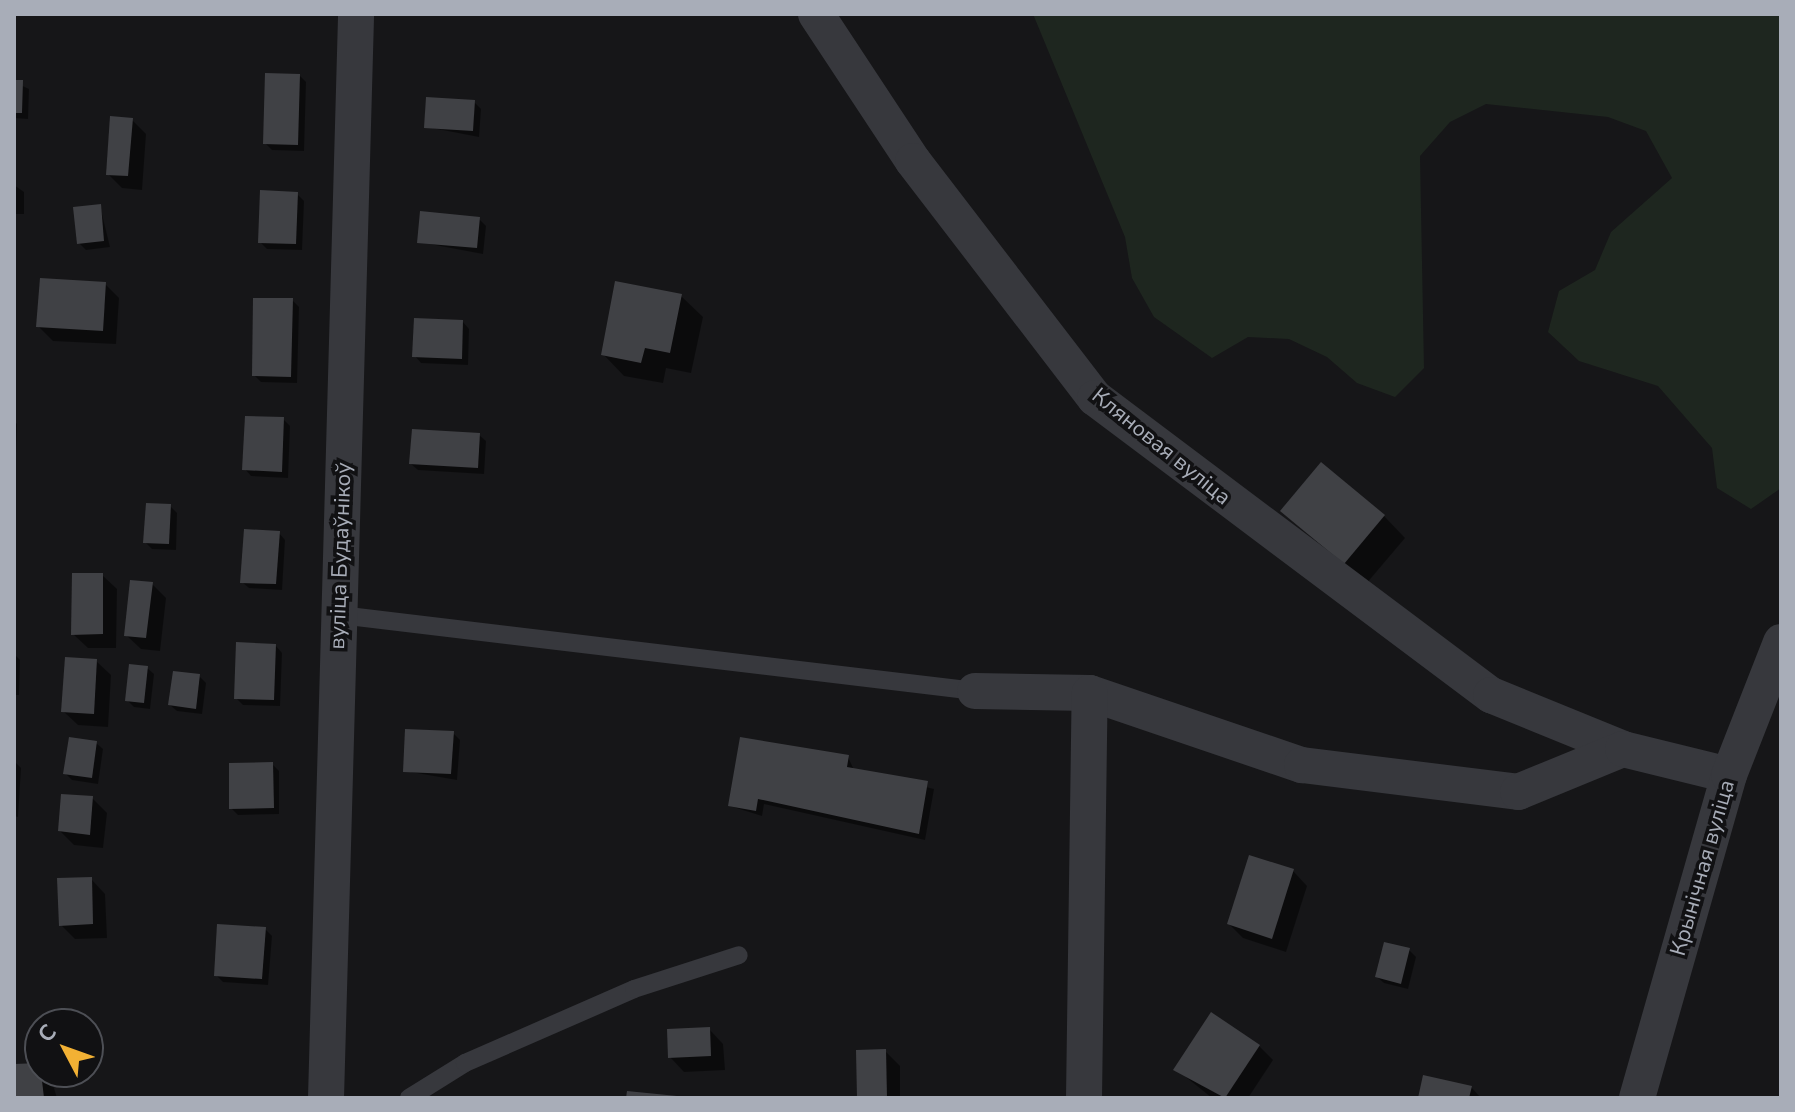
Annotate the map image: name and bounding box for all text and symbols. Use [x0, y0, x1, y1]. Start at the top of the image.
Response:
street label: Кляновая вуліца [1086, 383, 1236, 511]
street label: вуліца Будаўнікоў [325, 462, 357, 650]
street label: Крынічная вуліца [1665, 777, 1741, 959]
north arrow [24, 1008, 104, 1088]
text: С [31, 1018, 64, 1049]

